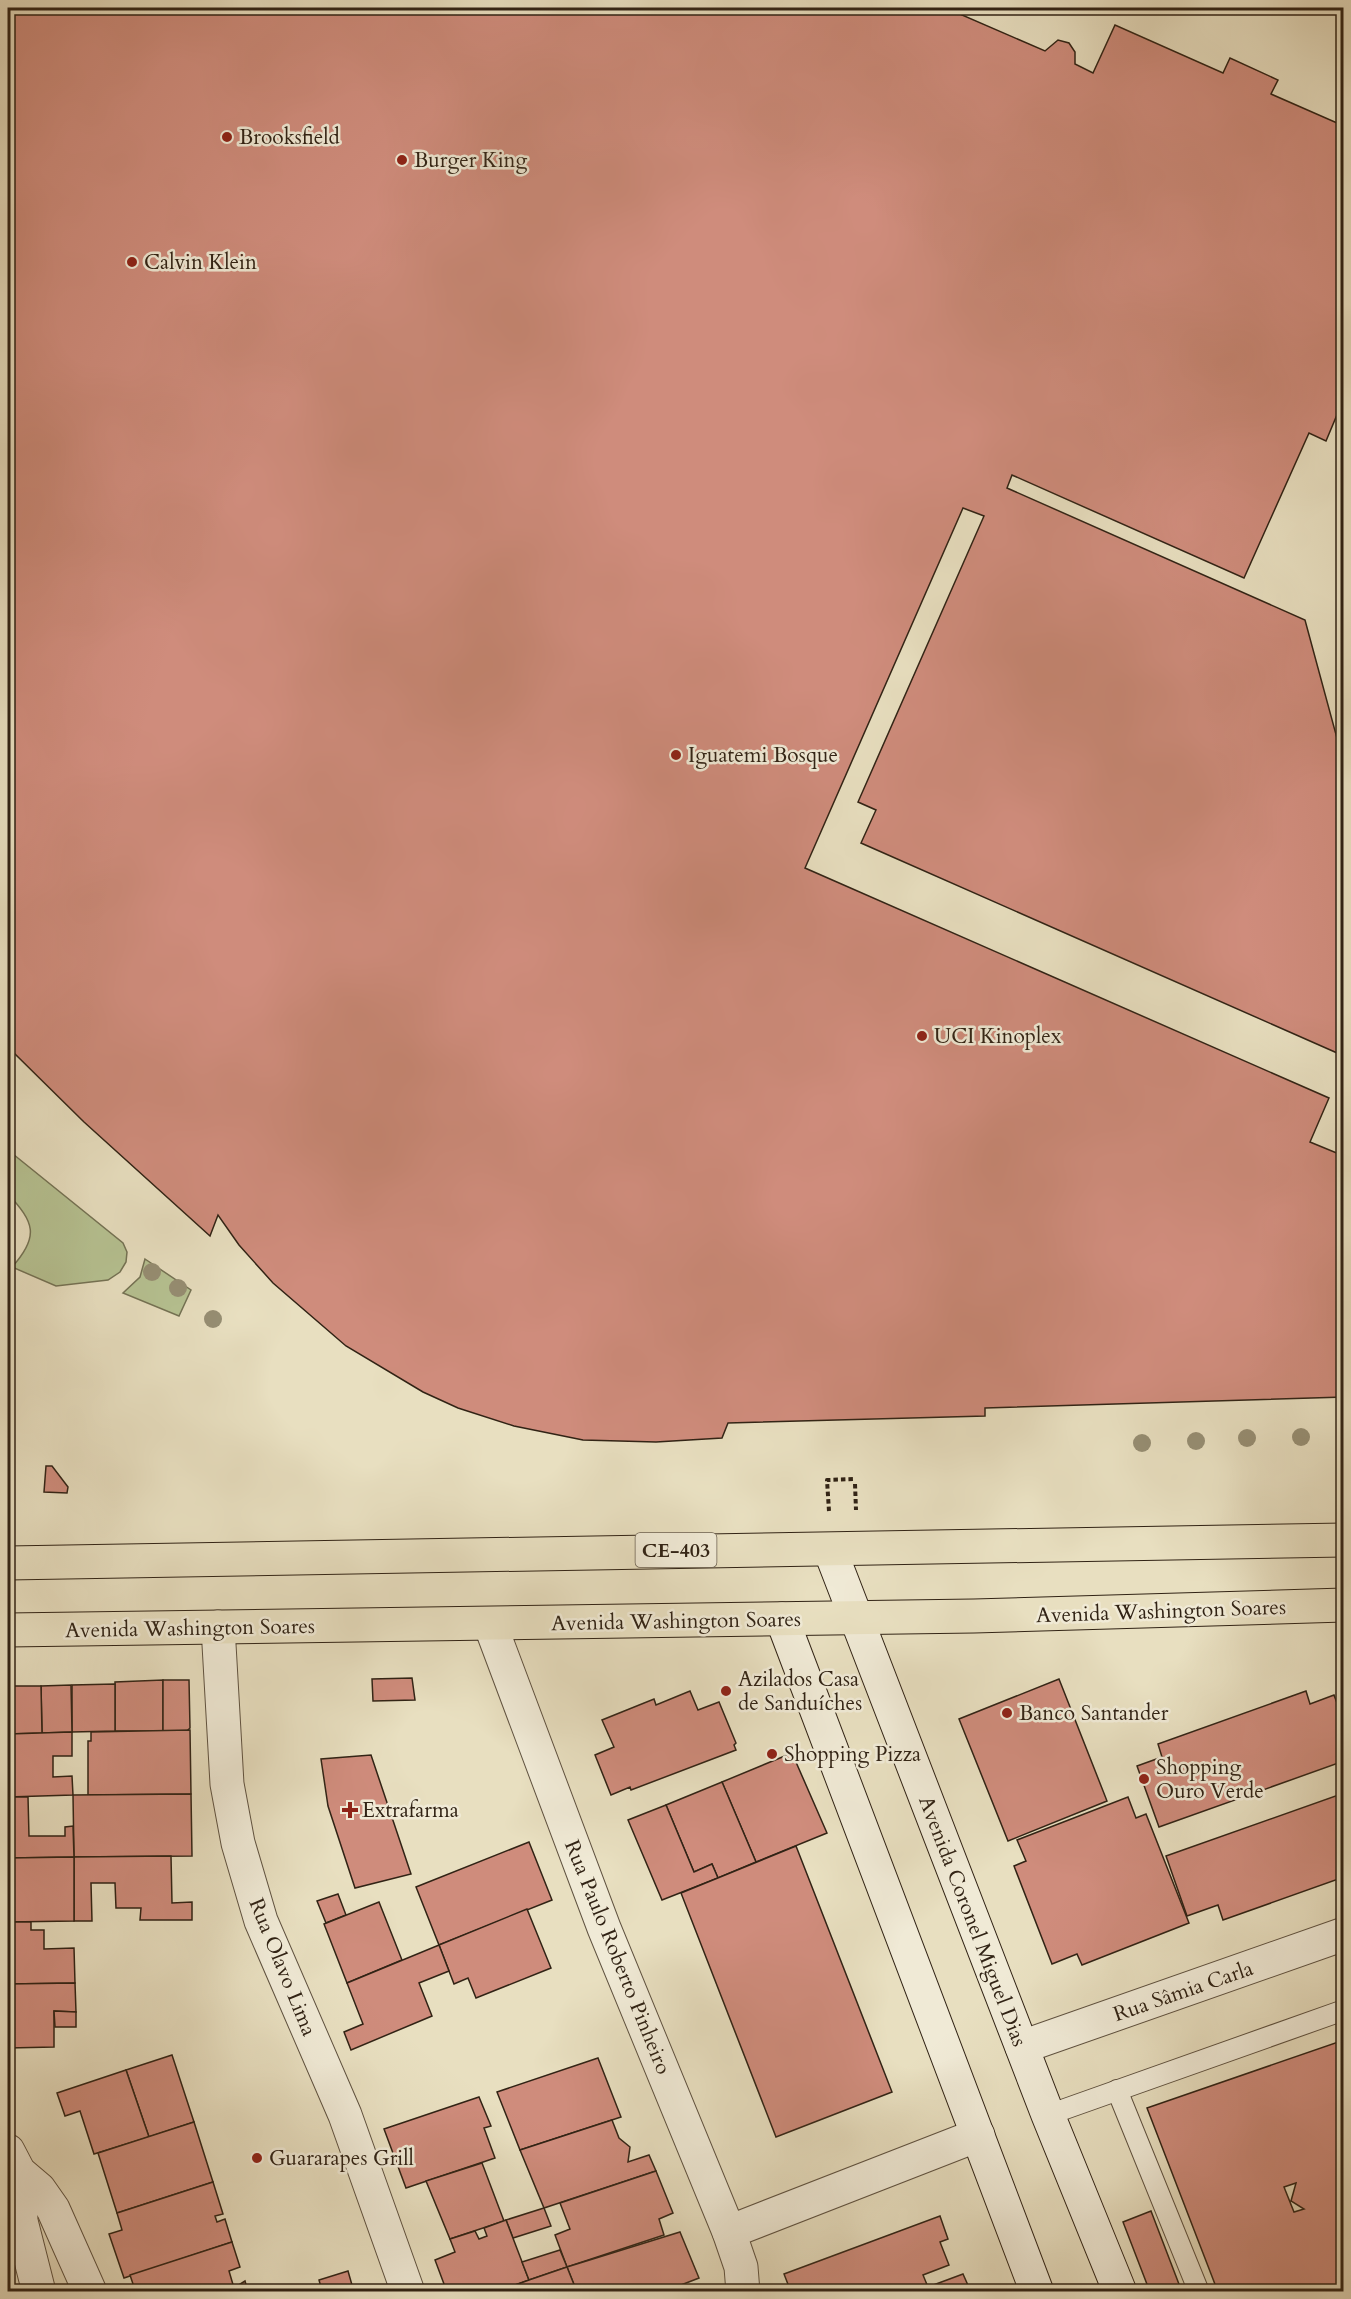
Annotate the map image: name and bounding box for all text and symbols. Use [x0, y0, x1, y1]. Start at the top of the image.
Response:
place label: Brooksfield [239, 123, 340, 152]
marker: Brooksfield [220, 130, 234, 144]
place label: Burger King [414, 146, 528, 175]
marker: Burger King [395, 153, 409, 167]
place label: Calvin Klein [144, 248, 257, 277]
marker: Calvin Klein [125, 255, 139, 269]
place label: Iguatemi Bosque [688, 741, 838, 770]
marker: Iguatemi Bosque [669, 748, 683, 762]
place label: UCI Kinoplex [934, 1022, 1062, 1051]
marker: UCI Kinoplex [915, 1029, 929, 1043]
road number: CE-403 [636, 1533, 716, 1567]
street label: Avenida Washington Soares [1036, 1593, 1286, 1630]
street label: Avenida Washington Soares [551, 1605, 801, 1638]
street label: Avenida Washington Soares [65, 1612, 315, 1645]
place label: Azilados Casa de Sanduíches [738, 1665, 862, 1718]
marker: Azilados Casa de Sanduíches [719, 1684, 733, 1698]
place label: Banco Santander [1019, 1699, 1169, 1728]
marker: Banco Santander [1000, 1706, 1014, 1720]
place label: Shopping Pizza [784, 1740, 921, 1769]
marker: Shopping Pizza [765, 1747, 779, 1761]
place label: Shopping Ouro Verde [1156, 1753, 1264, 1806]
marker: Shopping Ouro Verde [1137, 1772, 1151, 1786]
street label: Avenida Coronel Miguel Dias [911, 1792, 1034, 2051]
place label: Extrafarma [362, 1796, 459, 1825]
marker: Extrafarma [343, 1803, 357, 1817]
street label: Rua Paulo Roberto Pinheiro [557, 1836, 678, 2079]
street label: Rua Olavo Lima [242, 1894, 323, 2040]
street label: Rua Sâmia Carla [1109, 1954, 1257, 2029]
place label: Guararapes Grill [269, 2144, 414, 2173]
marker: Guararapes Grill [250, 2151, 264, 2165]

